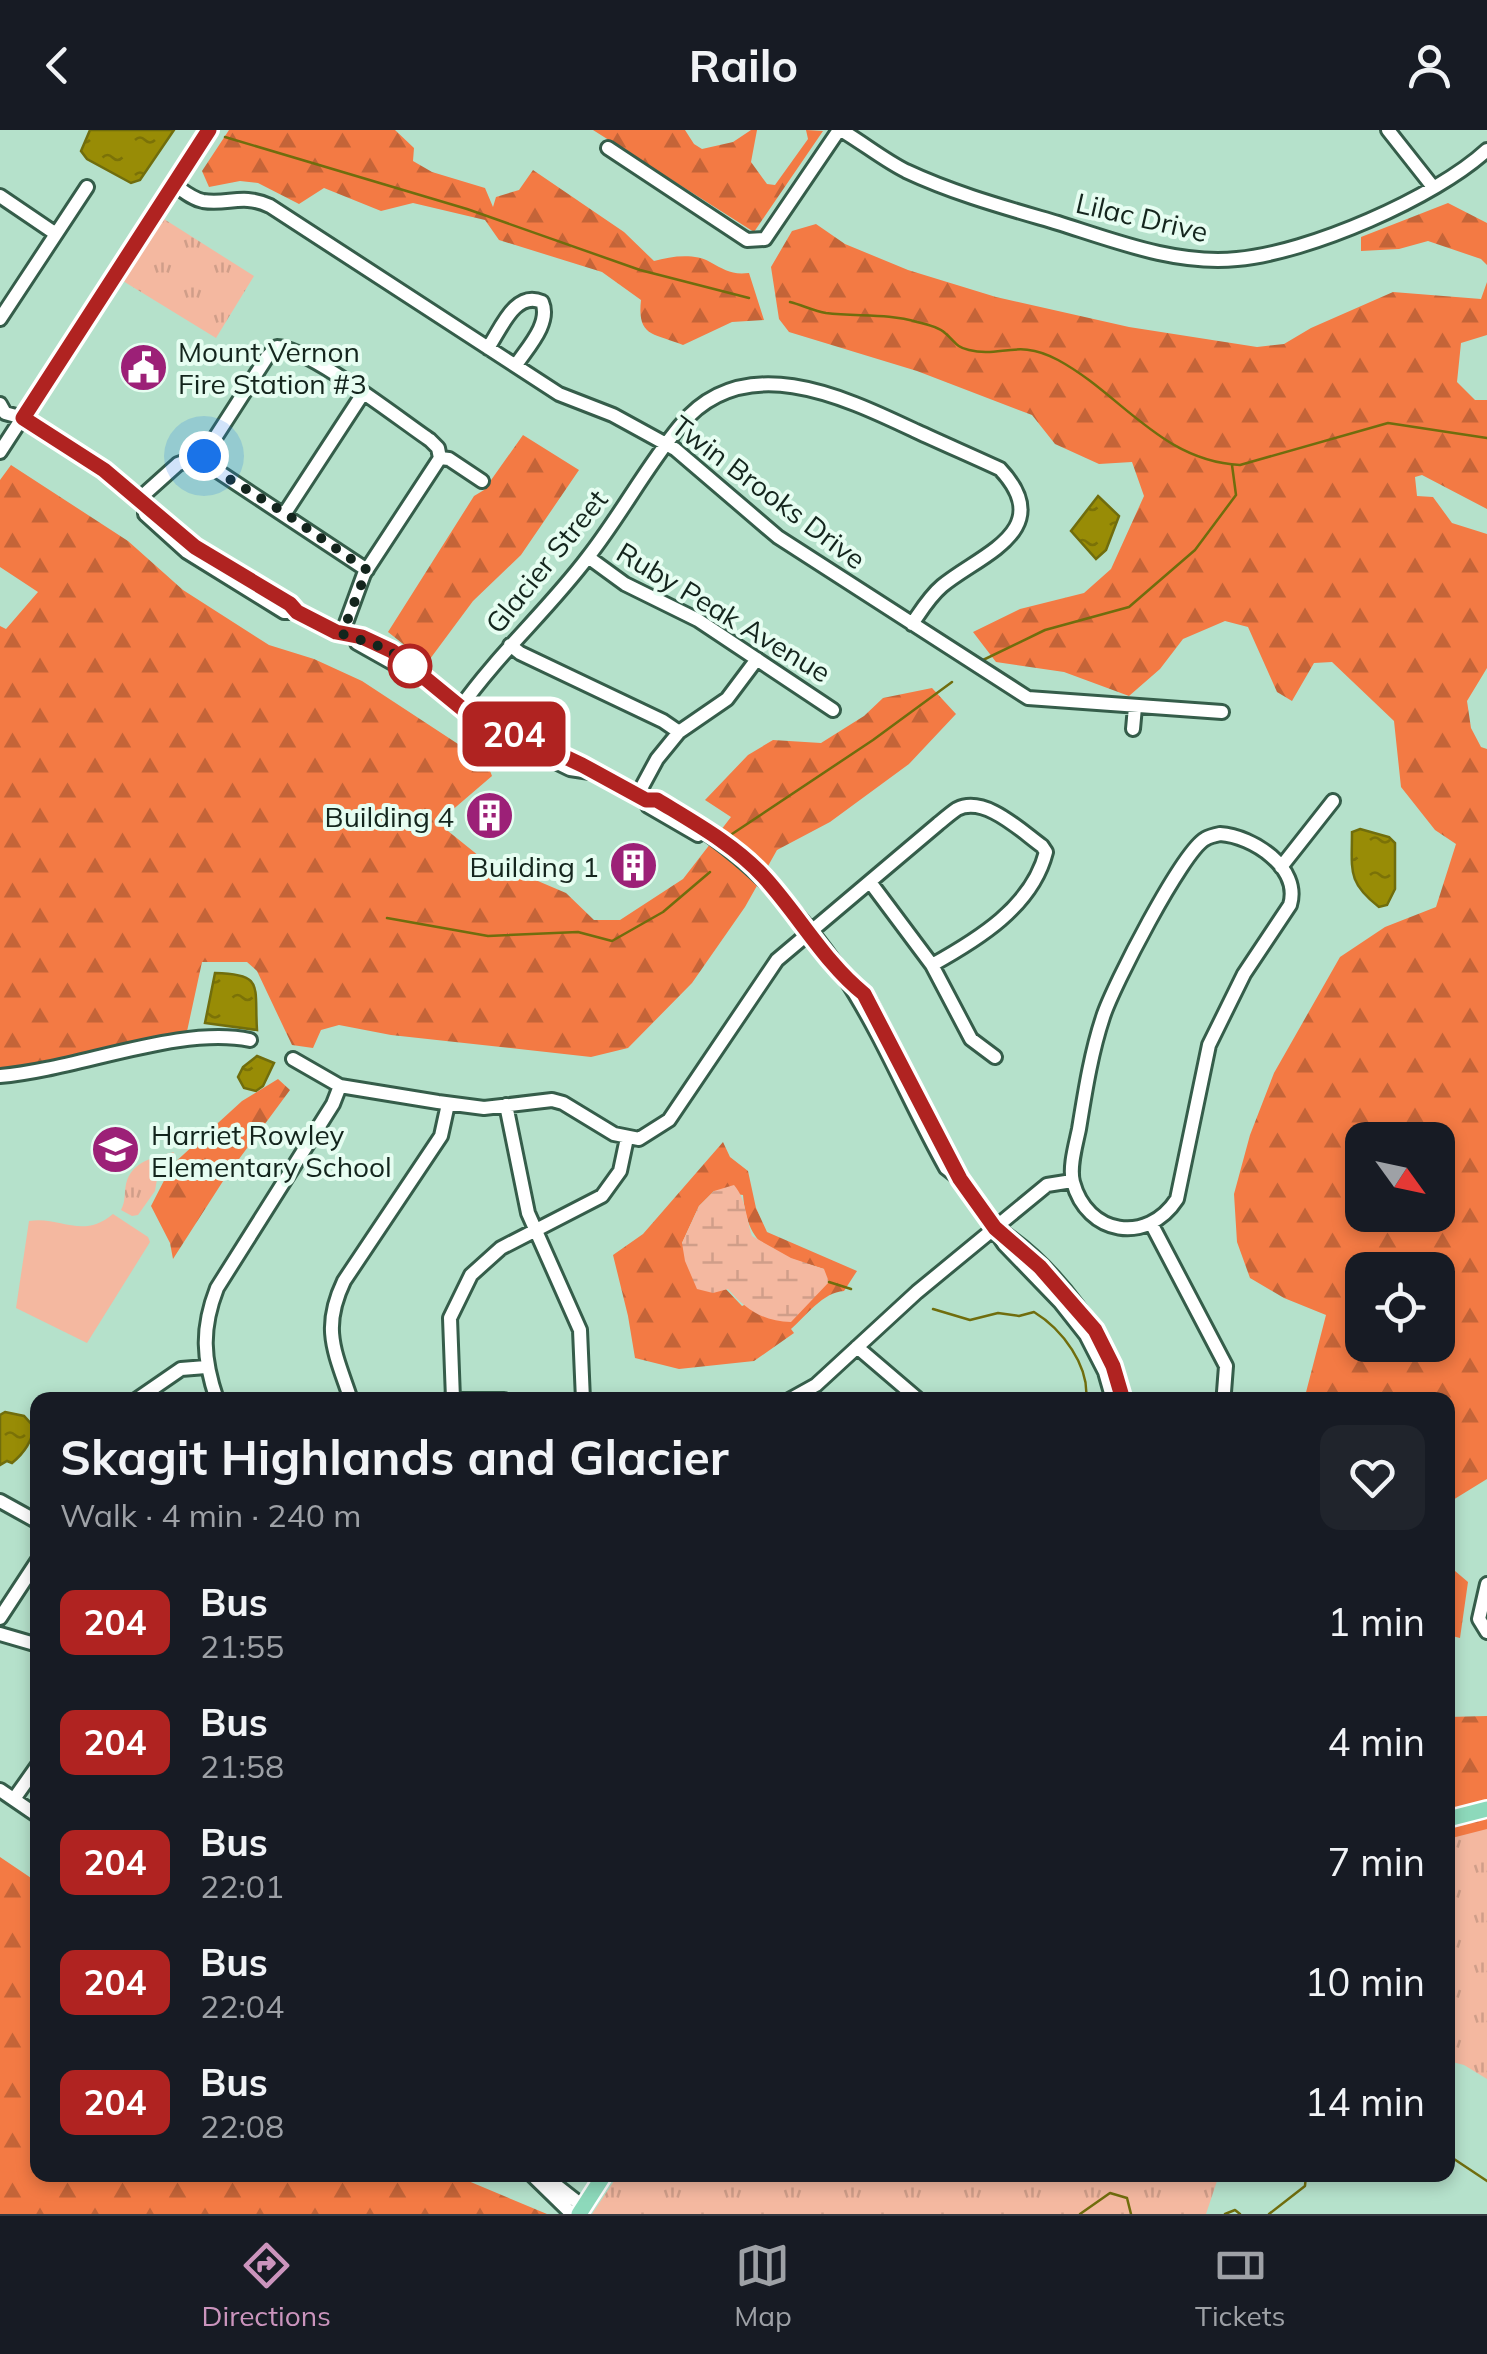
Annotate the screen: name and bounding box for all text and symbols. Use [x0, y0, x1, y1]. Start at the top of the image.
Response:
text: Railo [689, 37, 798, 93]
icon: back [30, 38, 85, 93]
icon: person [1402, 38, 1457, 93]
street label: Lilac Drive [1073, 185, 1211, 249]
place label: Mount Vernon Fire Station #3 [178, 334, 367, 401]
public building icon: Mount Vernon Fire Station #3 [117, 341, 169, 393]
street label: Twin Brooks Drive [665, 408, 873, 576]
your location [179, 431, 229, 481]
street label: Glacier Street [477, 482, 615, 640]
street label: Ruby Peak Avenue [611, 534, 837, 690]
unlabelled marker [389, 645, 431, 687]
line badge: 204 [456, 702, 572, 766]
text: 204 [482, 712, 546, 756]
building icon: Building 4 [463, 790, 515, 842]
place label: Building 4 [325, 799, 454, 834]
building icon: Building 1 [608, 840, 660, 892]
place label: Building 1 [470, 849, 599, 884]
place label: Harriet Rowley Elementary School [151, 1117, 392, 1184]
north arrow [1345, 1122, 1455, 1232]
map controls [1345, 1122, 1455, 1362]
school or university icon: Harriet Rowley Elementary School [90, 1124, 142, 1176]
button: locate [1345, 1252, 1455, 1362]
button: heart [1320, 1425, 1425, 1530]
text: Skagit Highlands and Glacier [60, 1427, 729, 1487]
text: Walk · 4 min · 240 m [60, 1495, 361, 1535]
text: Bus [200, 1578, 268, 1626]
text: 1 min [1328, 1598, 1425, 1646]
text: 204 [83, 1600, 147, 1644]
text: 21:55 [200, 1626, 284, 1666]
text: Bus [200, 1698, 268, 1746]
text: 4 min [1328, 1718, 1425, 1766]
text: 204 [83, 1720, 147, 1764]
text: 21:58 [200, 1746, 284, 1786]
text: Bus [200, 1818, 268, 1866]
text: 7 min [1328, 1838, 1425, 1886]
text: 204 [83, 1840, 147, 1884]
text: 22:01 [200, 1866, 284, 1906]
text: Bus [200, 1938, 268, 1986]
text: 10 min [1305, 1958, 1425, 2006]
text: 204 [83, 1960, 147, 2004]
text: 22:04 [200, 1986, 284, 2026]
text: Bus [200, 2058, 268, 2106]
text: 14 min [1305, 2078, 1425, 2126]
text: 204 [83, 2080, 147, 2124]
text: 22:08 [200, 2106, 284, 2146]
tab: Directions [202, 2238, 331, 2333]
tab: Map [734, 2238, 792, 2333]
tab: Tickets [1195, 2238, 1285, 2333]

